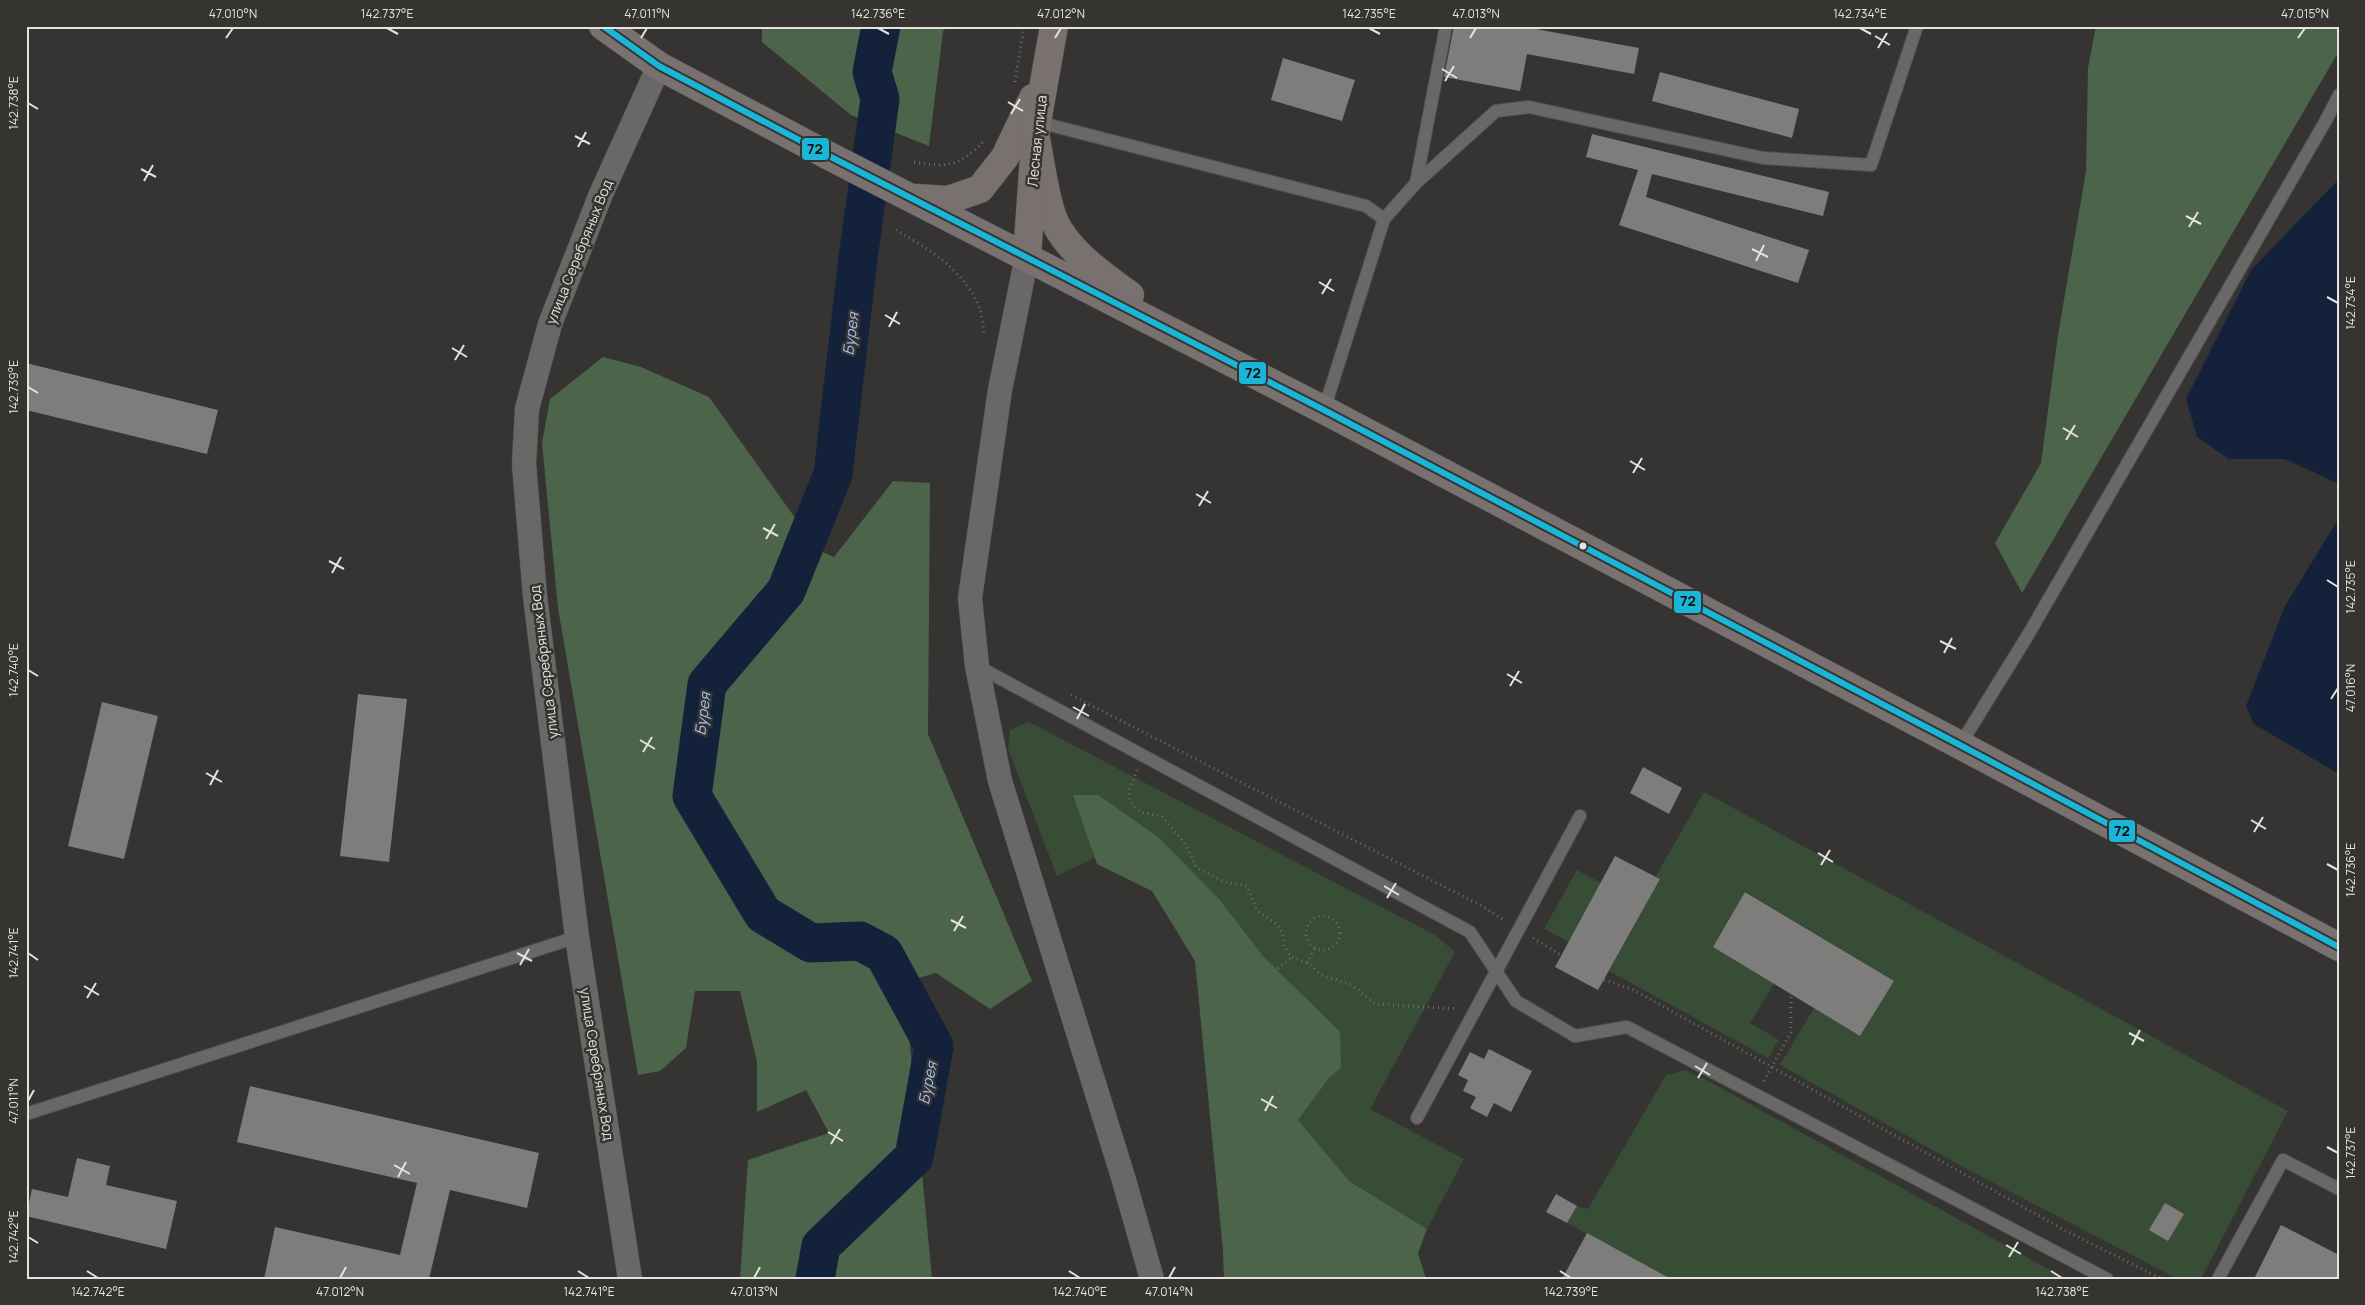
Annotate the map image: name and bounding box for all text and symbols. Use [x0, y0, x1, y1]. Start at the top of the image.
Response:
text: 47.010°N [209, 5, 257, 22]
text: 142.737°E [361, 5, 413, 22]
text: 47.011°N [624, 5, 670, 22]
text: 142.736°E [851, 5, 905, 22]
text: 47.012°N [1037, 5, 1085, 22]
text: 142.735°E [1342, 5, 1396, 22]
text: 47.013°N [1452, 5, 1500, 22]
text: 142.734°E [1833, 5, 1887, 22]
text: 47.015°N [2281, 5, 2329, 22]
text: 142.738°E [5, 76, 22, 130]
street label: Лесная улица [1022, 94, 1051, 188]
line badge: 72 [801, 137, 830, 161]
text: 72 [807, 139, 823, 158]
street label: улица Серебряных Вод [541, 177, 616, 327]
text: 142.734°E [2342, 276, 2359, 330]
water label: Бурея [837, 310, 864, 356]
text: 142.739°E [5, 360, 22, 414]
line badge: 72 [1238, 361, 1267, 385]
text: 72 [1245, 363, 1261, 382]
unlabelled marker [1578, 541, 1588, 551]
text: 142.735°E [2342, 560, 2359, 614]
street label: улица Серебряных Вод [525, 584, 562, 740]
line badge: 72 [1673, 590, 1702, 614]
text: 72 [1680, 591, 1696, 610]
text: 142.740°E [5, 643, 22, 697]
text: 47.016°N [2342, 664, 2359, 712]
water label: Бурея [689, 690, 716, 736]
line badge: 72 [2108, 819, 2136, 843]
text: 72 [2114, 821, 2130, 840]
text: 142.736°E [2342, 843, 2359, 897]
text: 142.741°E [5, 927, 22, 979]
street label: улица Серебряных Вод [576, 986, 619, 1142]
water label: Бурея [913, 1058, 942, 1106]
text: 47.011°N [5, 1078, 22, 1124]
text: 142.737°E [2342, 1127, 2359, 1179]
text: 142.742°E [5, 1210, 22, 1264]
text: 142.742°E [71, 1283, 125, 1300]
text: 47.012°N [316, 1283, 364, 1300]
text: 142.741°E [563, 1283, 615, 1300]
text: 47.013°N [730, 1283, 778, 1300]
text: 142.740°E [1053, 1283, 1107, 1300]
text: 47.014°N [1145, 1283, 1193, 1300]
text: 142.739°E [1544, 1283, 1598, 1300]
text: 142.738°E [2035, 1283, 2089, 1300]

